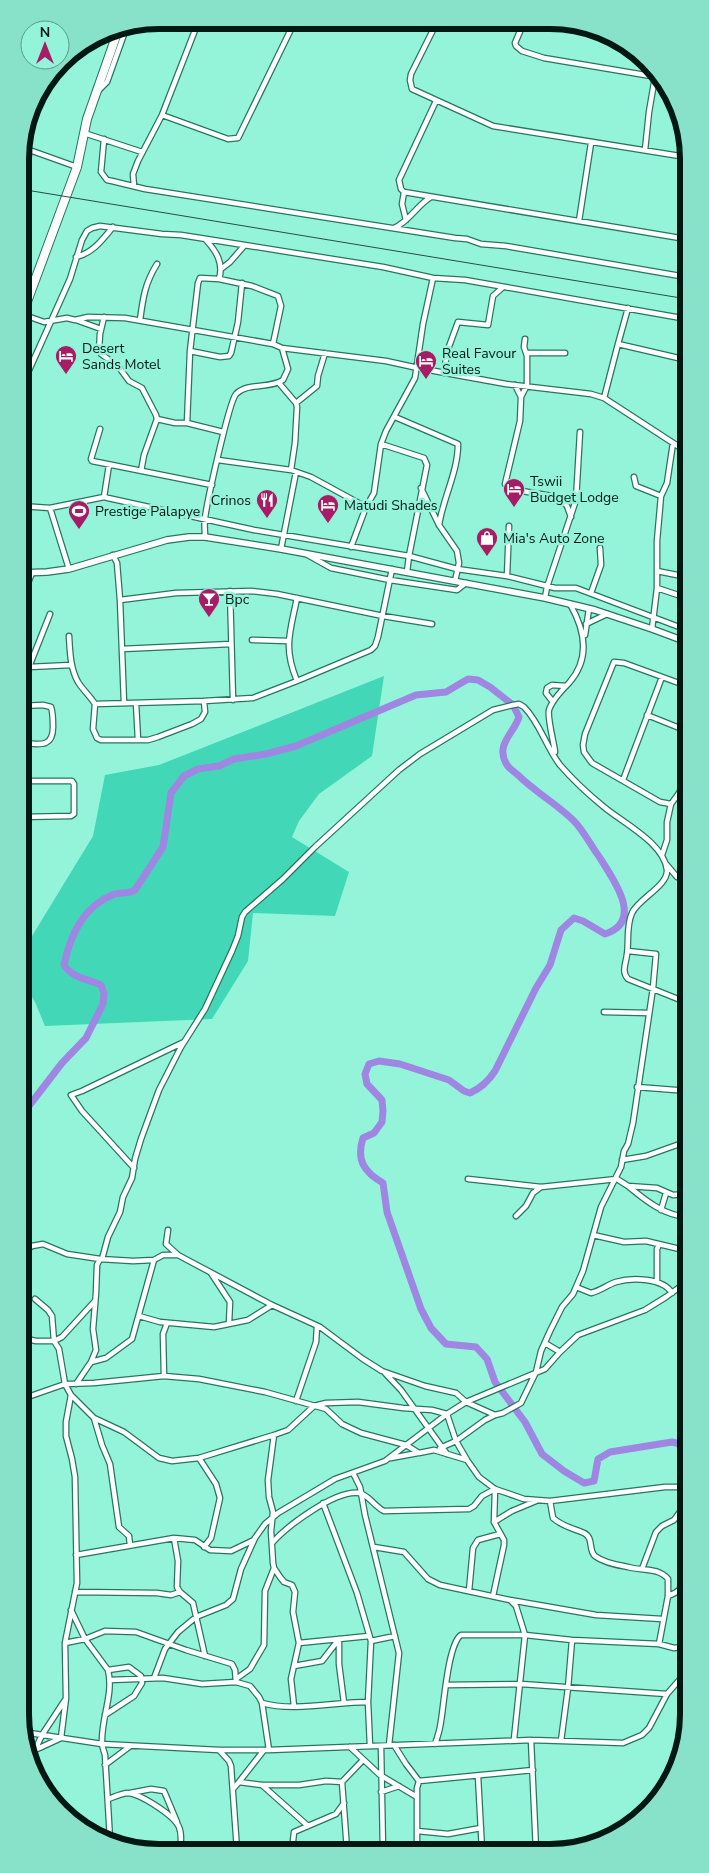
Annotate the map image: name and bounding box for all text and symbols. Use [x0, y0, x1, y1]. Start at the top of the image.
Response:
north arrow [20, 20, 70, 70]
text: N [40, 23, 50, 42]
place label: Desert Sands Motel [82, 339, 161, 374]
hotel icon: Desert Sands Motel [54, 344, 78, 375]
place label: Real Favour Suites [442, 344, 516, 379]
hotel icon: Real Favour Suites [414, 349, 438, 380]
place label: Tswii Budget Lodge [530, 472, 619, 507]
hotel icon: Tswii Budget Lodge [502, 477, 526, 508]
restaurant icon: Crinos [255, 488, 279, 519]
place label: Crinos [211, 491, 251, 510]
hotel icon: Matudi Shades [316, 493, 340, 524]
place label: Matudi Shades [344, 496, 438, 515]
sports icon: Prestige Palapye [67, 499, 91, 530]
place label: Prestige Palapye [95, 502, 200, 521]
shop icon: Mia's Auto Zone [475, 526, 499, 557]
place label: Mia's Auto Zone [503, 529, 605, 548]
bar icon: Bpc [197, 587, 221, 618]
place label: Bpc [225, 590, 250, 609]

